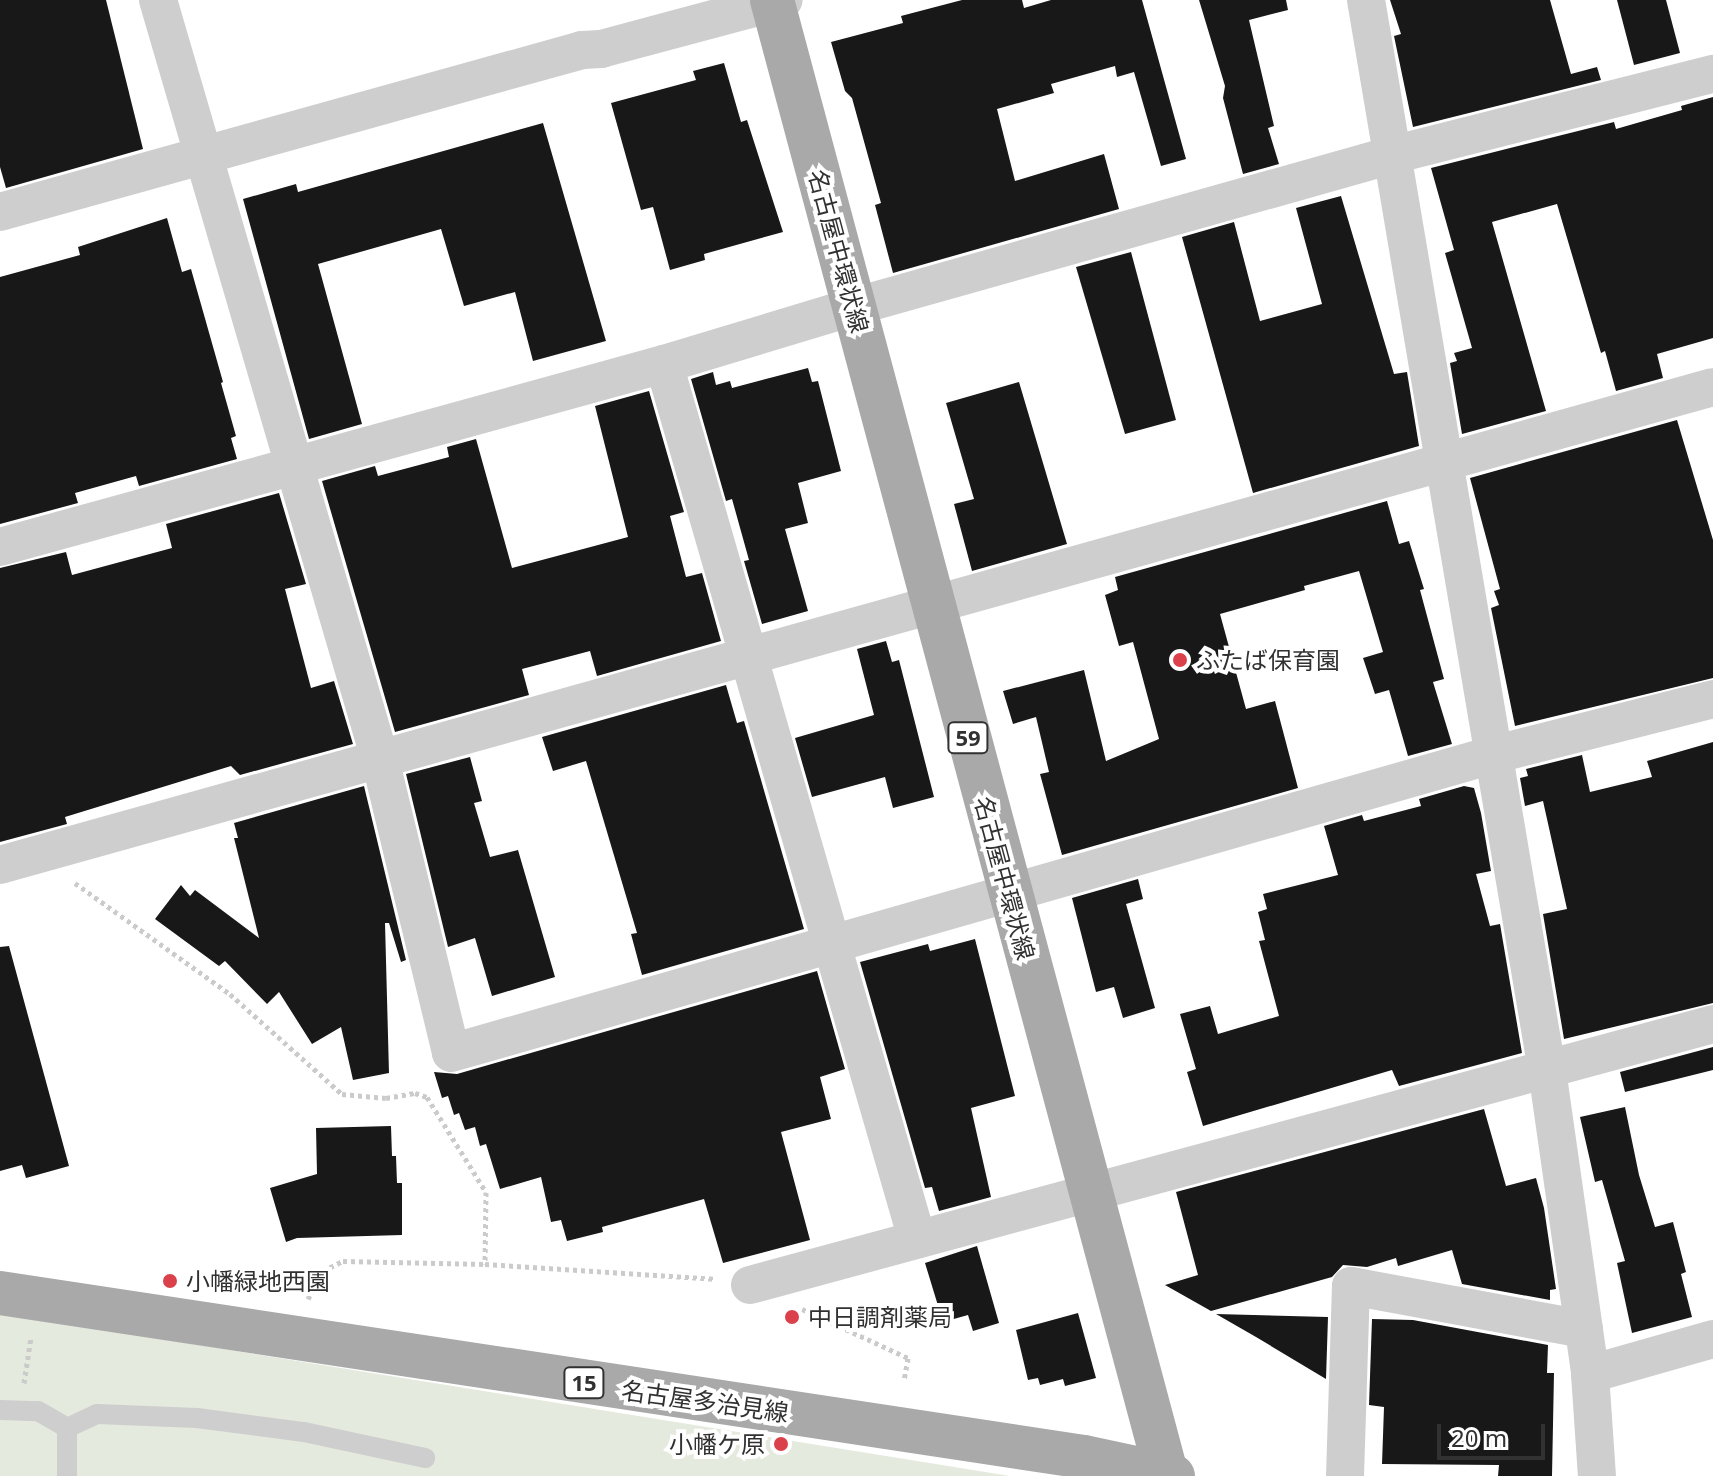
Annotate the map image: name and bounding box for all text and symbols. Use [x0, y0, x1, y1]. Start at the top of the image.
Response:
street label: 名古屋中環状線 [803, 166, 875, 336]
place label: ふたば保育園 [1196, 646, 1340, 674]
marker: ふたば保育園 [1171, 651, 1189, 669]
road number: 59 [946, 720, 990, 756]
street label: 名古屋中環状線 [969, 793, 1041, 963]
place label: 小幡緑地西園 [186, 1267, 330, 1295]
marker: 小幡緑地西園 [161, 1272, 179, 1290]
place label: 中日調剤薬局 [808, 1303, 952, 1331]
marker: 中日調剤薬局 [783, 1308, 801, 1326]
road number: 15 [562, 1365, 606, 1401]
street label: 名古屋多治見線 [620, 1375, 790, 1427]
scale bar [1441, 1408, 1549, 1458]
text: 20 m [1451, 1421, 1507, 1454]
place label: 小幡ケ原 [669, 1430, 765, 1458]
marker: 小幡ケ原 [772, 1435, 790, 1453]

